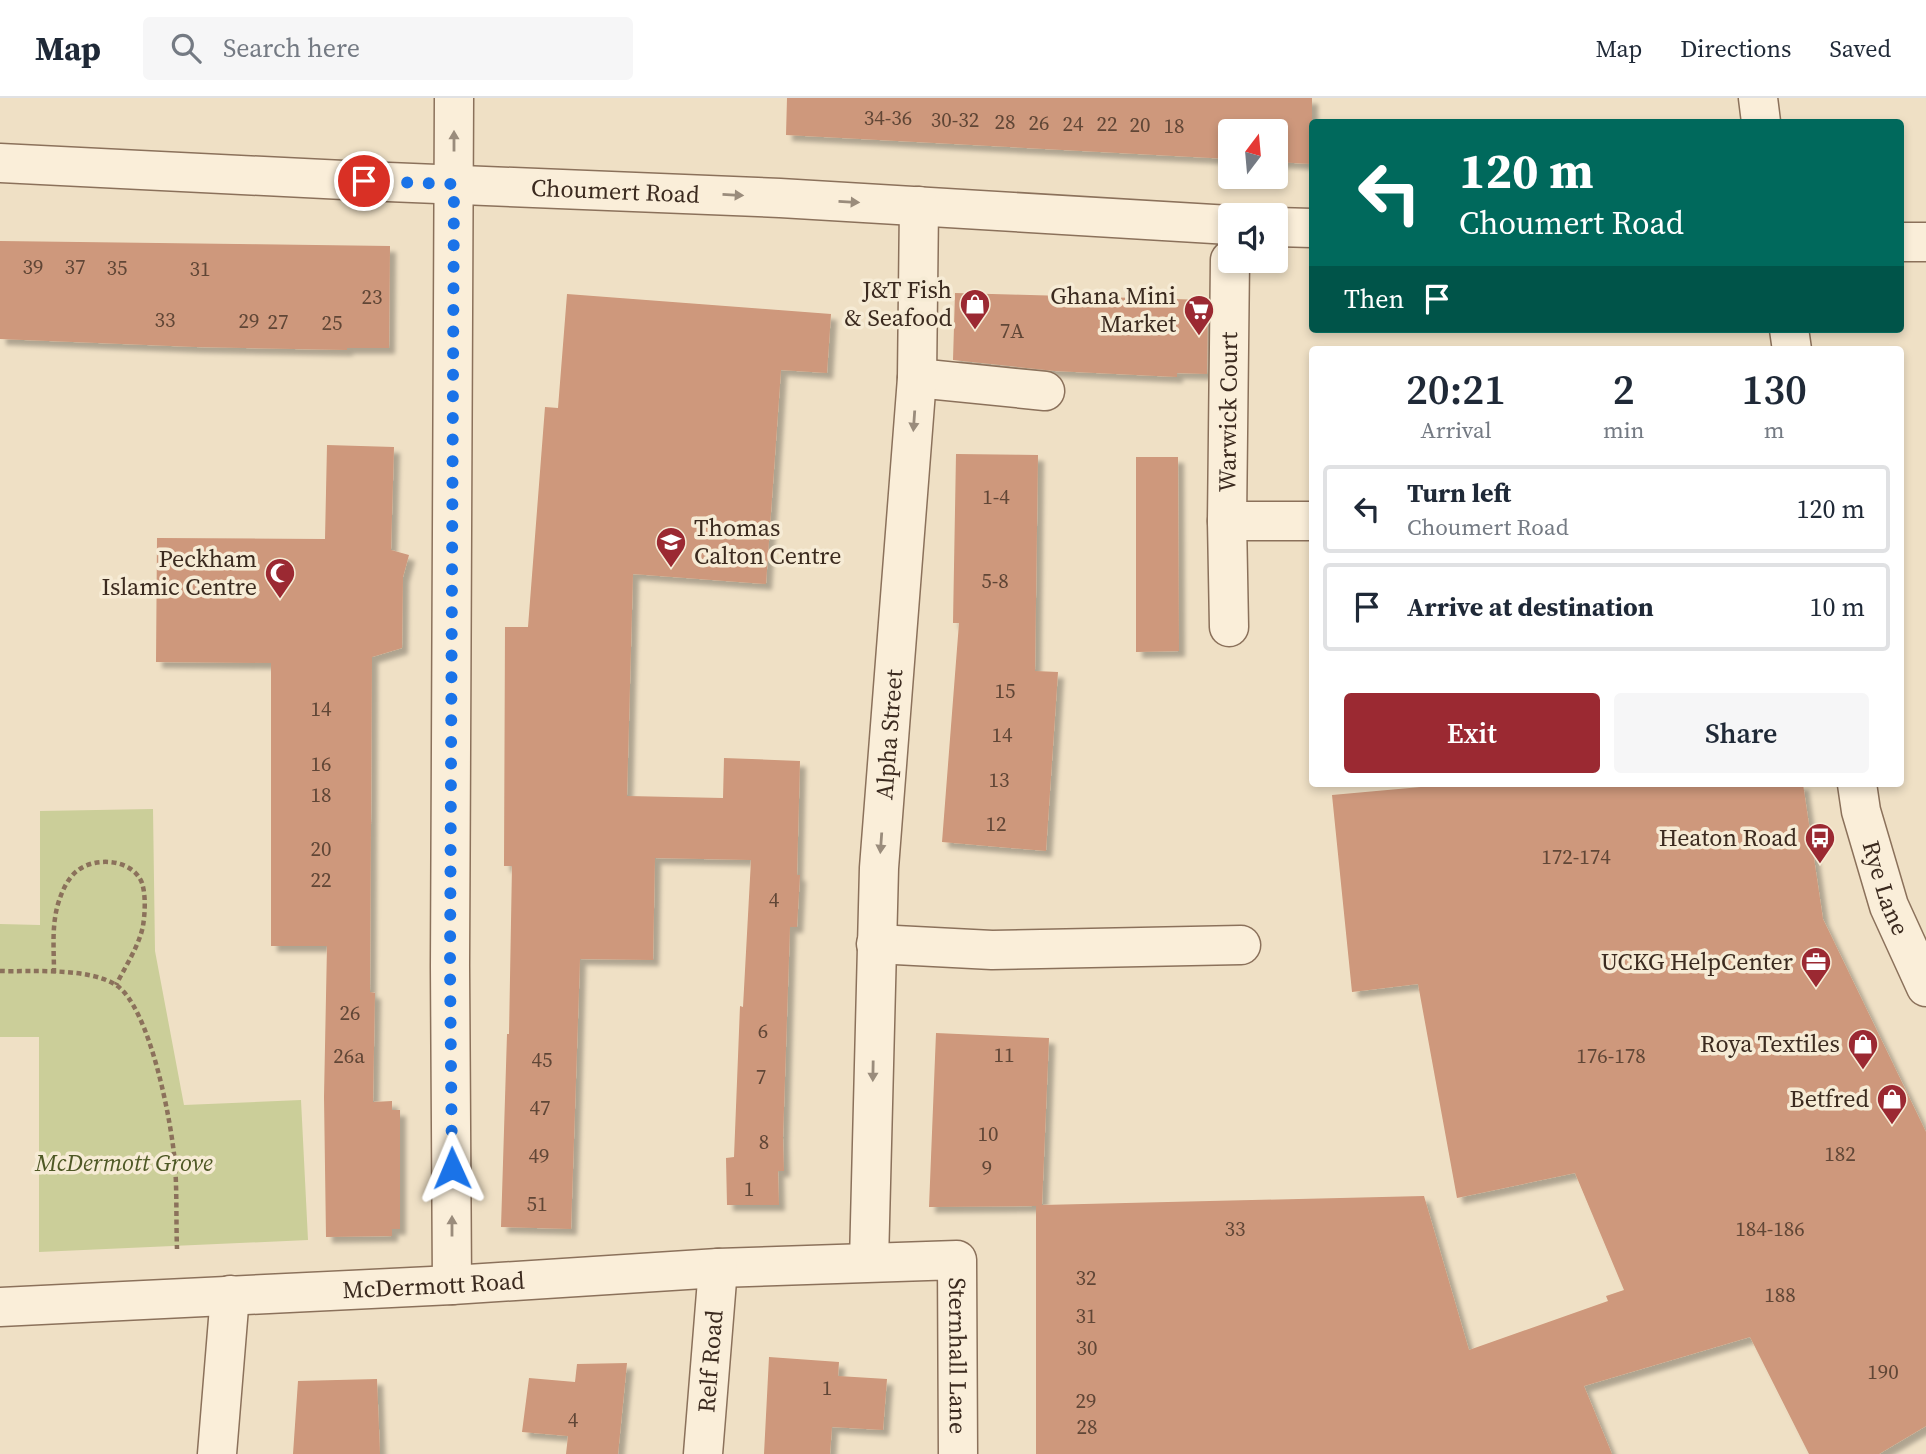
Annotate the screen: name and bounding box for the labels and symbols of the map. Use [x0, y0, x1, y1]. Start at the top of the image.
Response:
house number: 34-36 [864, 103, 912, 132]
house number: 30-32 [931, 105, 979, 134]
house number: 28 [995, 107, 1016, 136]
house number: 26 [1029, 108, 1050, 137]
house number: 24 [1063, 109, 1084, 138]
house number: 22 [1097, 109, 1118, 138]
house number: 20 [1130, 110, 1151, 139]
house number: 18 [1164, 111, 1185, 140]
north arrow [1218, 119, 1288, 189]
one-way arrow [448, 130, 460, 152]
pin [334, 151, 394, 211]
street label: Choumert Road [530, 171, 701, 211]
one-way arrow [722, 190, 744, 201]
one-way arrow [838, 196, 860, 207]
house number: 39 [23, 252, 44, 281]
house number: 37 [65, 252, 86, 281]
house number: 35 [107, 253, 128, 282]
house number: 31 [190, 254, 211, 283]
place label: J&T Fish & Seafood [845, 273, 952, 334]
place label: Ghana Mini Market [1050, 279, 1176, 340]
house number: 23 [362, 282, 383, 311]
shop icon: J&T Fish & Seafood [958, 287, 992, 331]
supermarket icon: Ghana Mini Market [1182, 293, 1216, 337]
house number: 33 [155, 305, 176, 334]
house number: 29 [239, 306, 260, 335]
house number: 27 [268, 307, 289, 336]
house number: 25 [322, 308, 343, 337]
house number: 7A [1000, 316, 1024, 345]
street label: Warwick Court [1210, 332, 1245, 492]
one-way arrow [908, 410, 919, 432]
house number: 1-4 [982, 482, 1010, 511]
place label: Thomas Calton Centre [694, 511, 841, 572]
school or university icon: Thomas Calton Centre [654, 525, 688, 569]
place label: Peckham Islamic Centre [102, 542, 257, 603]
mosque icon: Peckham Islamic Centre [263, 556, 297, 600]
house number: 5-8 [981, 566, 1009, 595]
street label: Alpha Street [867, 668, 910, 801]
house number: 15 [995, 676, 1016, 705]
house number: 14 [311, 694, 332, 723]
house number: 14 [992, 720, 1013, 749]
house number: 16 [311, 749, 332, 778]
house number: 13 [989, 765, 1010, 794]
house number: 18 [311, 780, 332, 809]
house number: 12 [986, 809, 1007, 838]
place label: Heaton Road [1659, 821, 1797, 854]
bus stop icon: Heaton Road [1803, 821, 1837, 865]
one-way arrow [875, 832, 886, 854]
house number: 20 [311, 834, 332, 863]
street label: Rye Lane [1855, 837, 1917, 941]
house number: 172-174 [1541, 842, 1611, 871]
house number: 22 [311, 865, 332, 894]
house number: 4 [769, 885, 780, 914]
place label: UCKG HelpCenter [1601, 945, 1793, 978]
office icon: UCKG HelpCenter [1799, 945, 1833, 989]
house number: 26 [340, 998, 361, 1027]
house number: 6 [758, 1016, 768, 1045]
place label: Roya Textiles [1700, 1027, 1840, 1060]
shop icon: Roya Textiles [1846, 1027, 1880, 1071]
house number: 11 [994, 1040, 1015, 1069]
house number: 26a [333, 1041, 365, 1070]
house number: 176-178 [1576, 1041, 1646, 1070]
house number: 45 [532, 1045, 553, 1074]
one-way arrow [867, 1060, 879, 1082]
house number: 7 [756, 1062, 766, 1091]
place label: Betfred [1790, 1082, 1869, 1115]
shop icon: Betfred [1875, 1082, 1909, 1126]
house number: 47 [530, 1093, 551, 1122]
house number: 10 [978, 1119, 999, 1148]
house number: 8 [759, 1127, 769, 1156]
position arrow [415, 1131, 489, 1205]
house number: 182 [1824, 1139, 1856, 1168]
house number: 49 [529, 1141, 550, 1170]
park label: McDermott Grove [34, 1146, 213, 1179]
house number: 9 [982, 1153, 992, 1182]
house number: 1 [744, 1174, 754, 1203]
house number: 51 [527, 1189, 548, 1218]
house number: 33 [1225, 1214, 1246, 1243]
house number: 184-186 [1735, 1214, 1805, 1243]
one-way arrow [446, 1215, 458, 1237]
street label: McDermott Road [342, 1263, 526, 1306]
house number: 32 [1076, 1263, 1097, 1292]
street label: Sternhall Lane [941, 1277, 975, 1434]
house number: 188 [1764, 1280, 1796, 1309]
house number: 31 [1076, 1301, 1097, 1330]
street label: Relf Road [689, 1308, 731, 1414]
house number: 30 [1077, 1333, 1098, 1362]
house number: 190 [1867, 1357, 1899, 1386]
house number: 1 [822, 1373, 832, 1402]
house number: 29 [1076, 1386, 1097, 1415]
house number: 4 [568, 1405, 579, 1434]
house number: 28 [1077, 1412, 1098, 1441]

